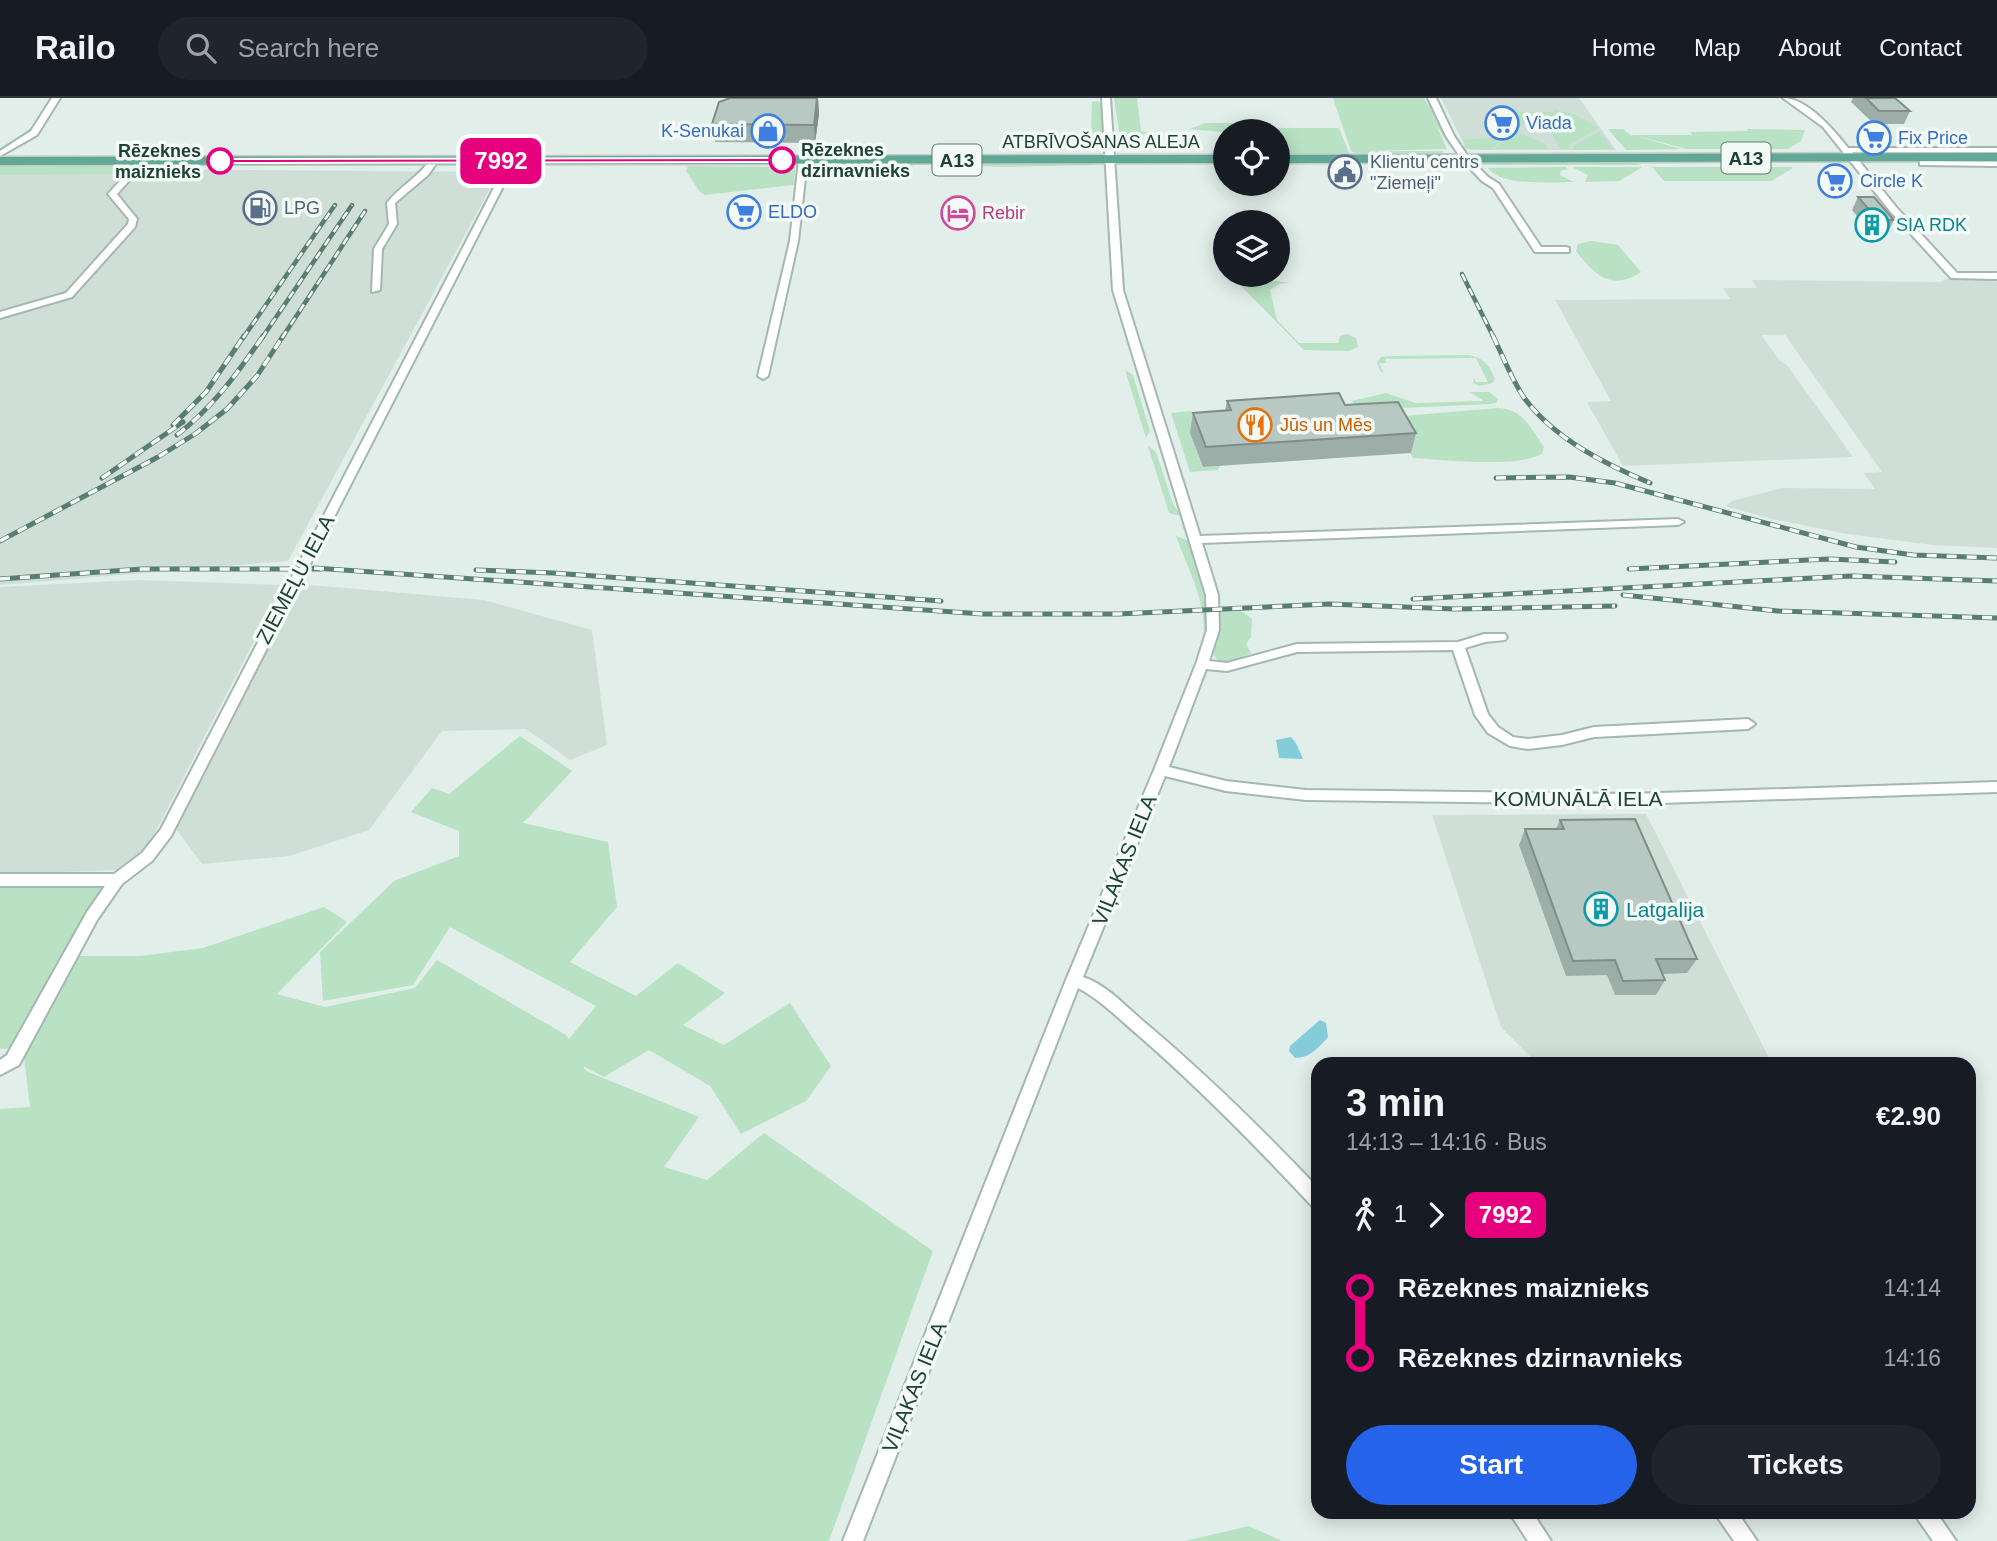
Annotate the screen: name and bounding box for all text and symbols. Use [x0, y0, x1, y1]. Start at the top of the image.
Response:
search box [158, 17, 648, 80]
text: Railo [35, 29, 116, 66]
icon: search [182, 29, 220, 67]
text: Search here [238, 33, 379, 63]
text: Home [1592, 34, 1656, 61]
text: Map [1694, 34, 1741, 61]
text: About [1779, 34, 1841, 61]
text: Contact [1879, 34, 1962, 61]
supermarket icon: Viada [1483, 104, 1521, 142]
shop icon: K-Senukai [749, 112, 787, 150]
place label: Viada [1526, 113, 1573, 133]
map controls [1213, 119, 1290, 287]
button: locate [1213, 119, 1290, 196]
supermarket icon: Fix Price [1855, 119, 1893, 157]
place label: K-Senukai [661, 121, 744, 141]
place label: Fix Price [1898, 128, 1968, 148]
street label: ATBRĪVOŠANAS ALEJA [1002, 131, 1200, 152]
line badge: 7992 [452, 138, 550, 184]
place label: Rēzeknes dzirnavnieks [801, 140, 910, 181]
place label: Rēzeknes maiznieks [115, 141, 201, 182]
road number: A13 [1722, 142, 1770, 174]
road number: A13 [932, 144, 982, 176]
text: 7992 [474, 147, 528, 174]
marker: Rēzeknes dzirnavnieks [769, 147, 795, 173]
marker: Rēzeknes maiznieks [207, 148, 233, 174]
place label: Klientu centrs "Ziemeļi" [1370, 152, 1479, 193]
public building icon: Klientu centrs "Ziemeļi" [1326, 153, 1364, 191]
supermarket icon: Circle K [1816, 162, 1854, 200]
place label: Circle K [1860, 171, 1923, 191]
fuel station icon: LPG [241, 189, 279, 227]
supermarket icon: ELDO [725, 193, 763, 231]
hotel icon: Rebir [939, 194, 977, 232]
place label: LPG [284, 198, 320, 218]
place label: ELDO [768, 202, 817, 222]
place label: Rebir [982, 203, 1025, 223]
building icon: SIA RDK [1853, 206, 1891, 244]
button: layers [1213, 210, 1290, 287]
place label: SIA RDK [1896, 215, 1967, 235]
restaurant icon: Jūs un Mēs [1236, 406, 1274, 444]
place label: Jūs un Mēs [1280, 415, 1372, 435]
street label: ZIEMEĻU IELA [251, 511, 339, 647]
street label: KOMUNĀLĀ IELA [1493, 787, 1663, 810]
street label: VIĻAKAS IELA [1087, 791, 1161, 929]
building icon: Latgalija [1582, 890, 1620, 928]
place label: Latgalija [1626, 898, 1705, 921]
text: 3 min [1346, 1082, 1445, 1124]
text: €2.90 [1876, 1101, 1941, 1131]
text: 14:13 – 14:16 · Bus [1346, 1129, 1547, 1155]
icon: walk [1346, 1196, 1384, 1234]
icon: forward [1417, 1196, 1455, 1234]
text: 1 [1394, 1201, 1407, 1227]
text: 7992 [1479, 1201, 1532, 1228]
text: Rēzeknes maiznieks [1398, 1273, 1649, 1303]
text: 14:14 [1883, 1275, 1941, 1301]
street label: VIĻAKAS IELA [877, 1318, 951, 1456]
text: Rēzeknes dzirnavnieks [1398, 1343, 1683, 1373]
text: 14:16 [1883, 1345, 1941, 1371]
button: Start [1346, 1425, 1637, 1505]
button: Tickets [1651, 1425, 1941, 1505]

